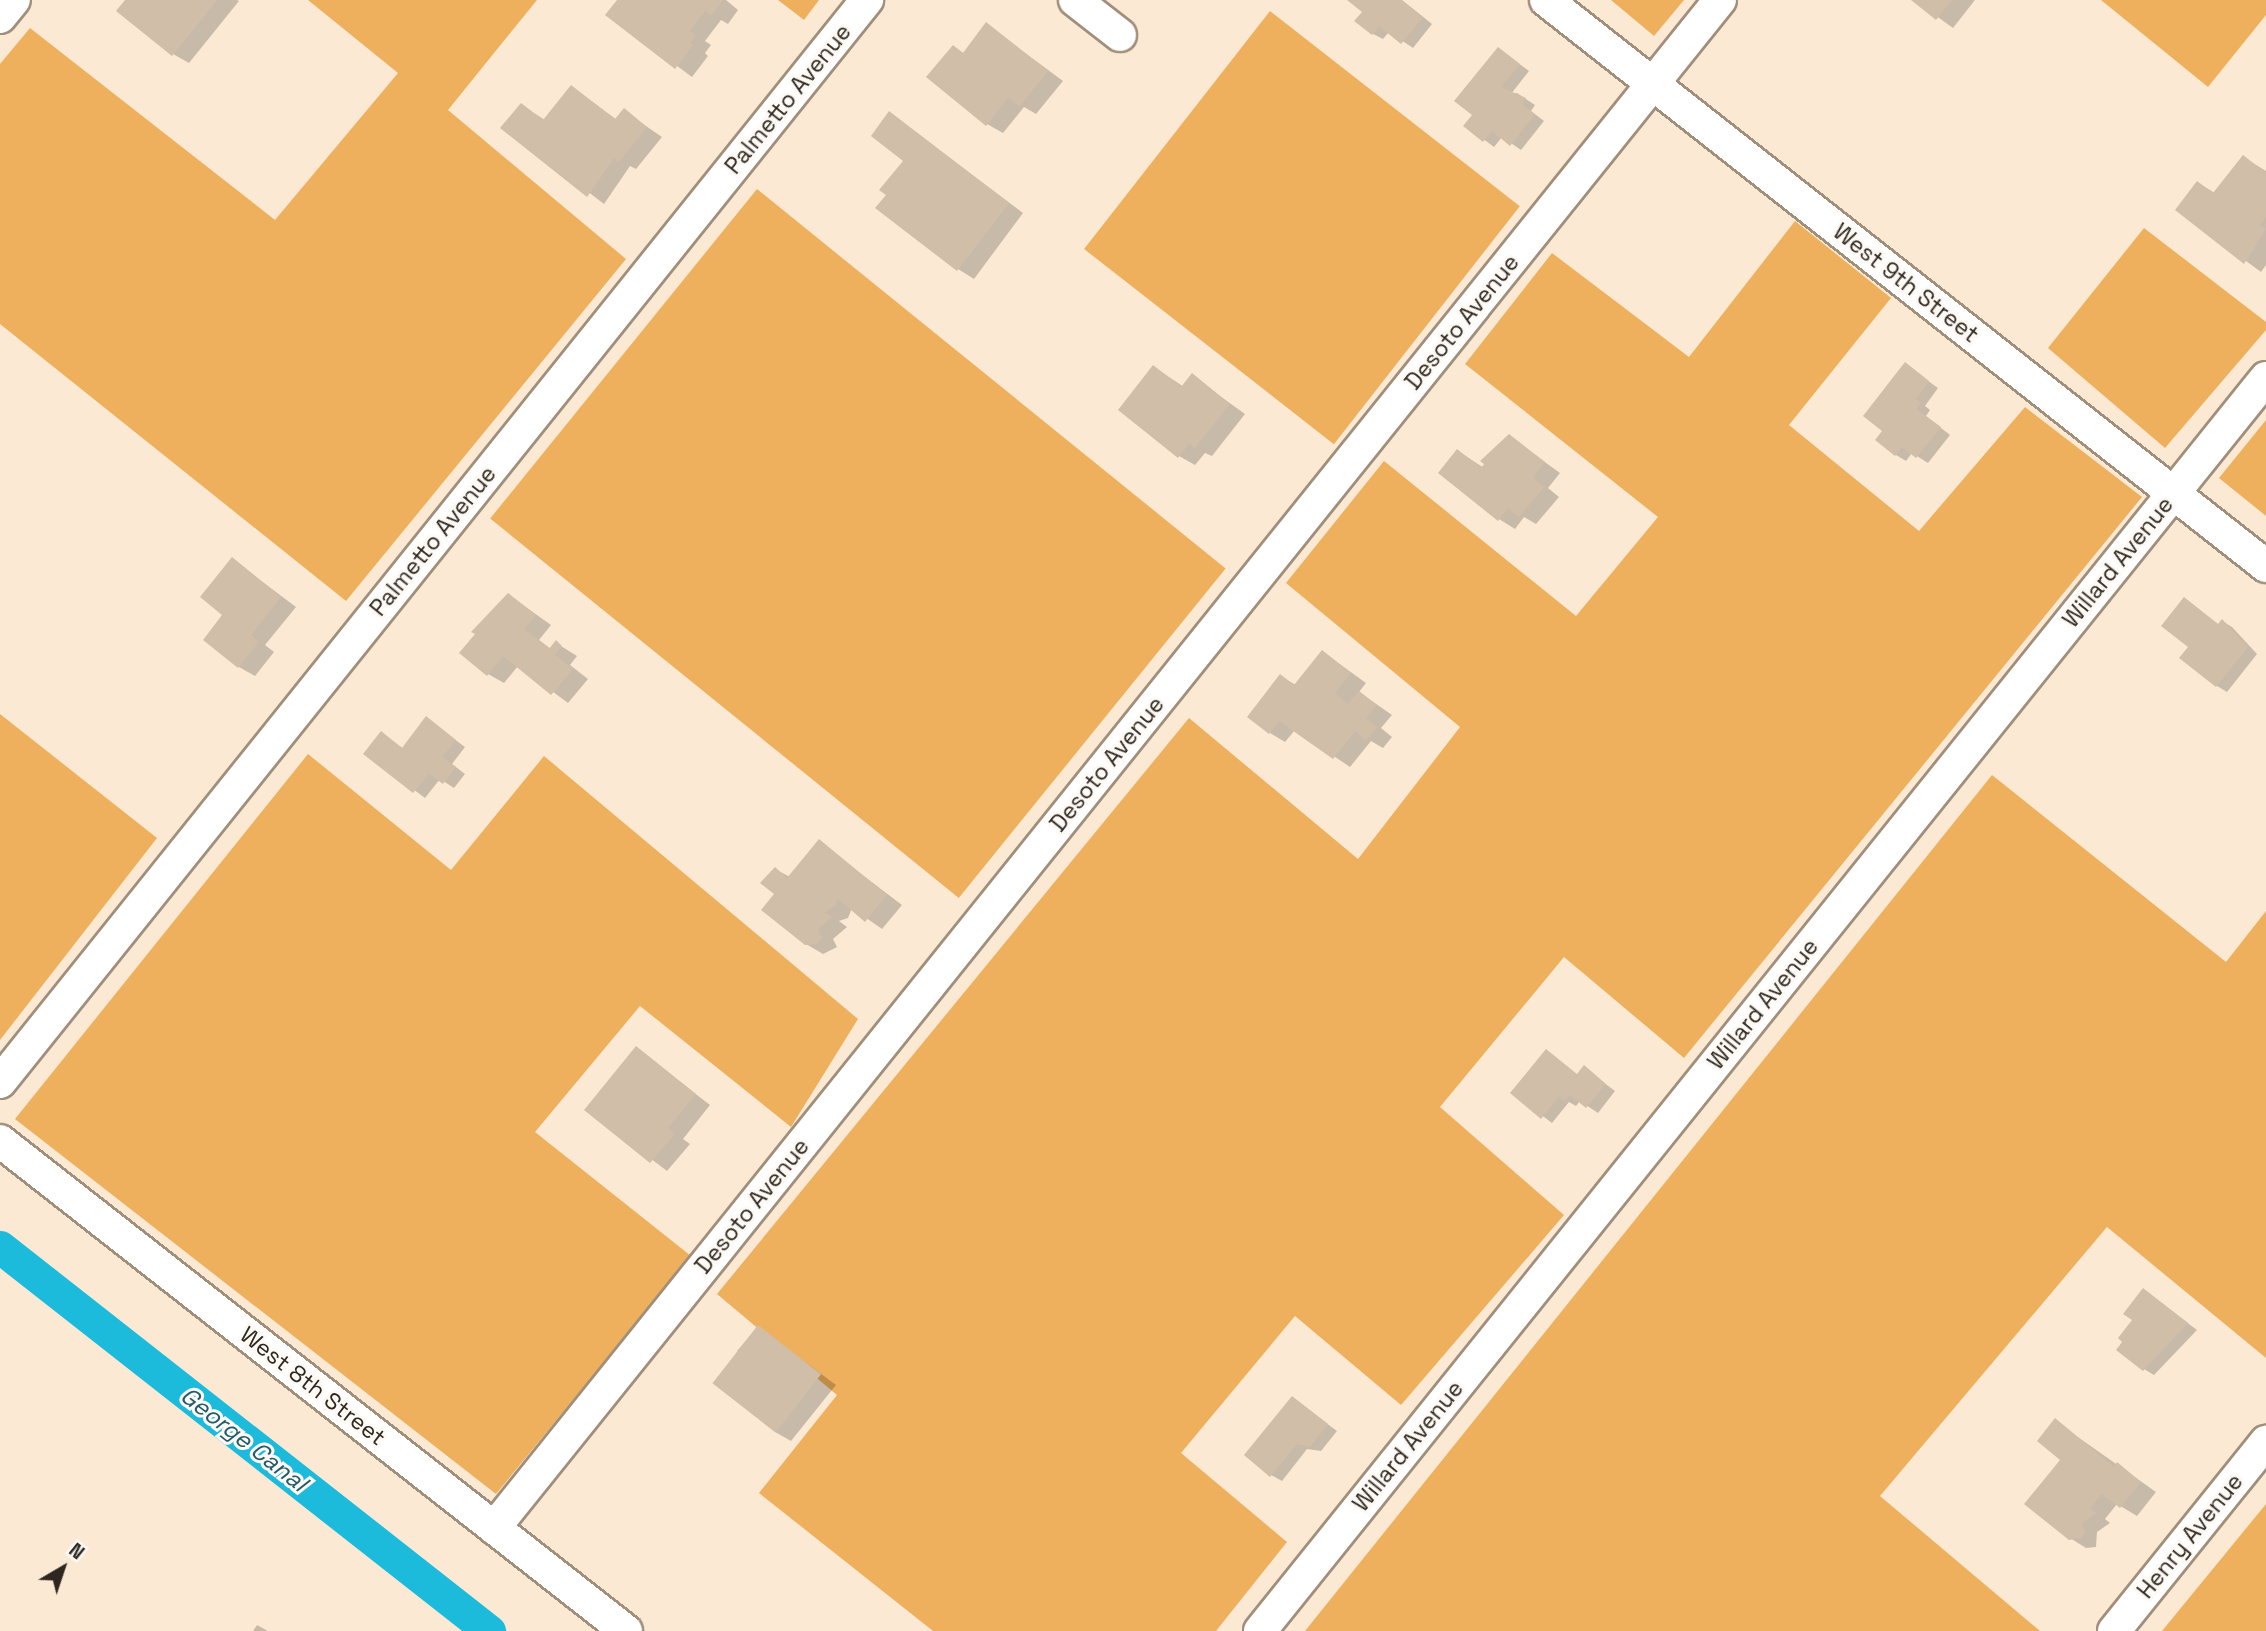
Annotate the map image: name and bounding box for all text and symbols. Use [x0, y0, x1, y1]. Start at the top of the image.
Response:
street label: Palmetto Avenue [719, 18, 857, 180]
street label: West 9th Street [1828, 218, 1984, 348]
street label: Desoto Avenue [1399, 249, 1525, 395]
street label: Palmetto Avenue [364, 460, 502, 622]
street label: Willard Avenue [2057, 491, 2179, 633]
street label: Desoto Avenue [1044, 691, 1170, 837]
street label: Willard Avenue [1702, 933, 1824, 1075]
street label: Desoto Avenue [689, 1133, 815, 1279]
street label: West 8th Street [235, 1321, 391, 1451]
street label: Willard Avenue [1347, 1375, 1469, 1517]
water label: George Canal [175, 1381, 313, 1497]
street label: Henry Avenue [2131, 1468, 2249, 1604]
north arrow [28, 1533, 98, 1603]
text: N [64, 1538, 89, 1565]

